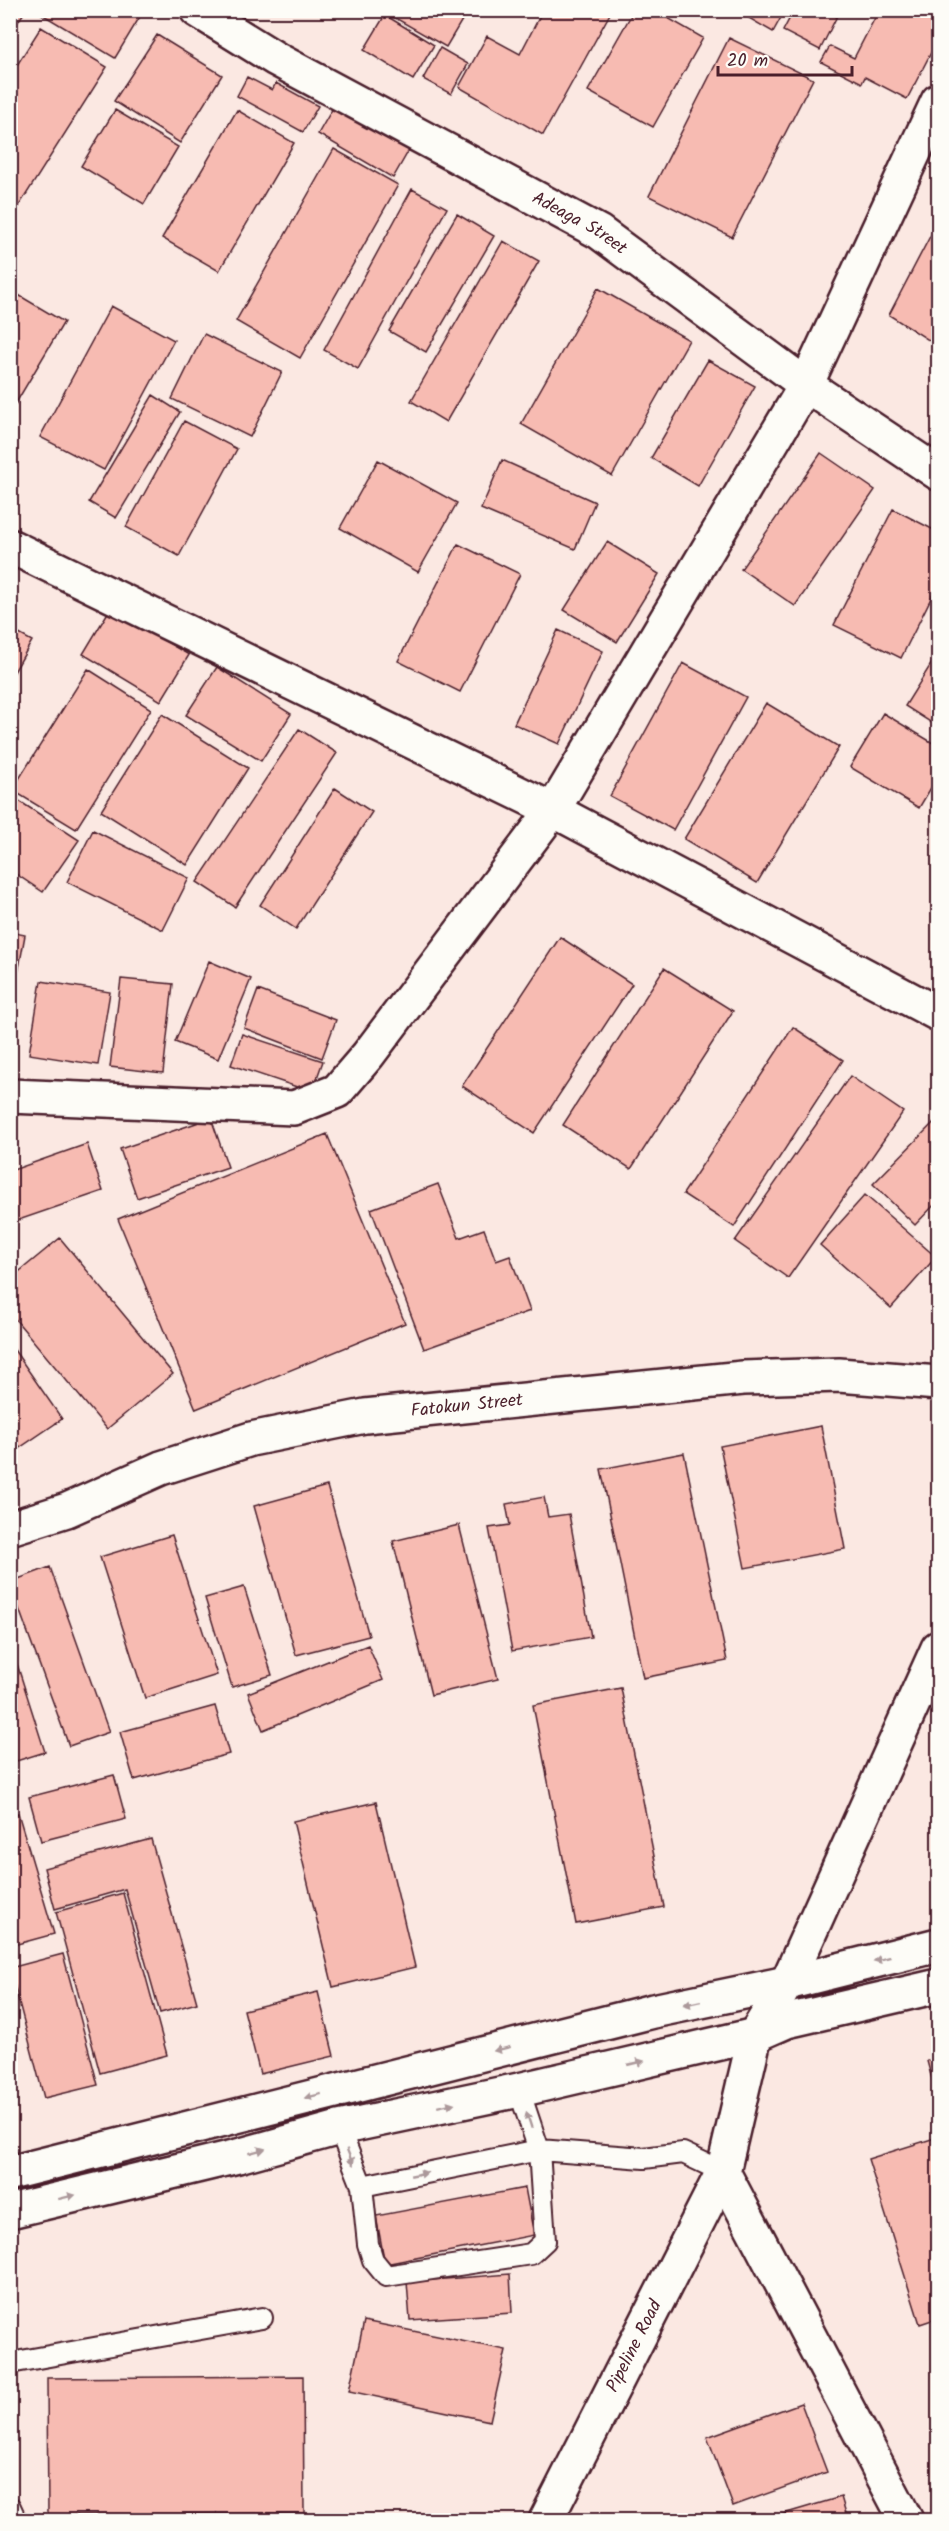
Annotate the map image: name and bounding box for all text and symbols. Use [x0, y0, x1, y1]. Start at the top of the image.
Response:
scale bar [718, 39, 852, 77]
text: 20 m [727, 47, 768, 76]
street label: Adeaga Street [526, 184, 634, 263]
street label: Fatokun Street [409, 1386, 525, 1426]
one-way arrow [873, 1955, 891, 1965]
one-way arrow [682, 1999, 701, 2008]
one-way arrow [493, 2044, 511, 2054]
one-way arrow [627, 2057, 646, 2067]
one-way arrow [304, 2091, 322, 2101]
one-way arrow [437, 2100, 456, 2110]
one-way arrow [524, 2111, 534, 2129]
one-way arrow [248, 2146, 266, 2155]
one-way arrow [346, 2148, 356, 2166]
one-way arrow [410, 2169, 429, 2178]
one-way arrow [58, 2192, 77, 2202]
street label: Pipeline Road [599, 2294, 671, 2398]

